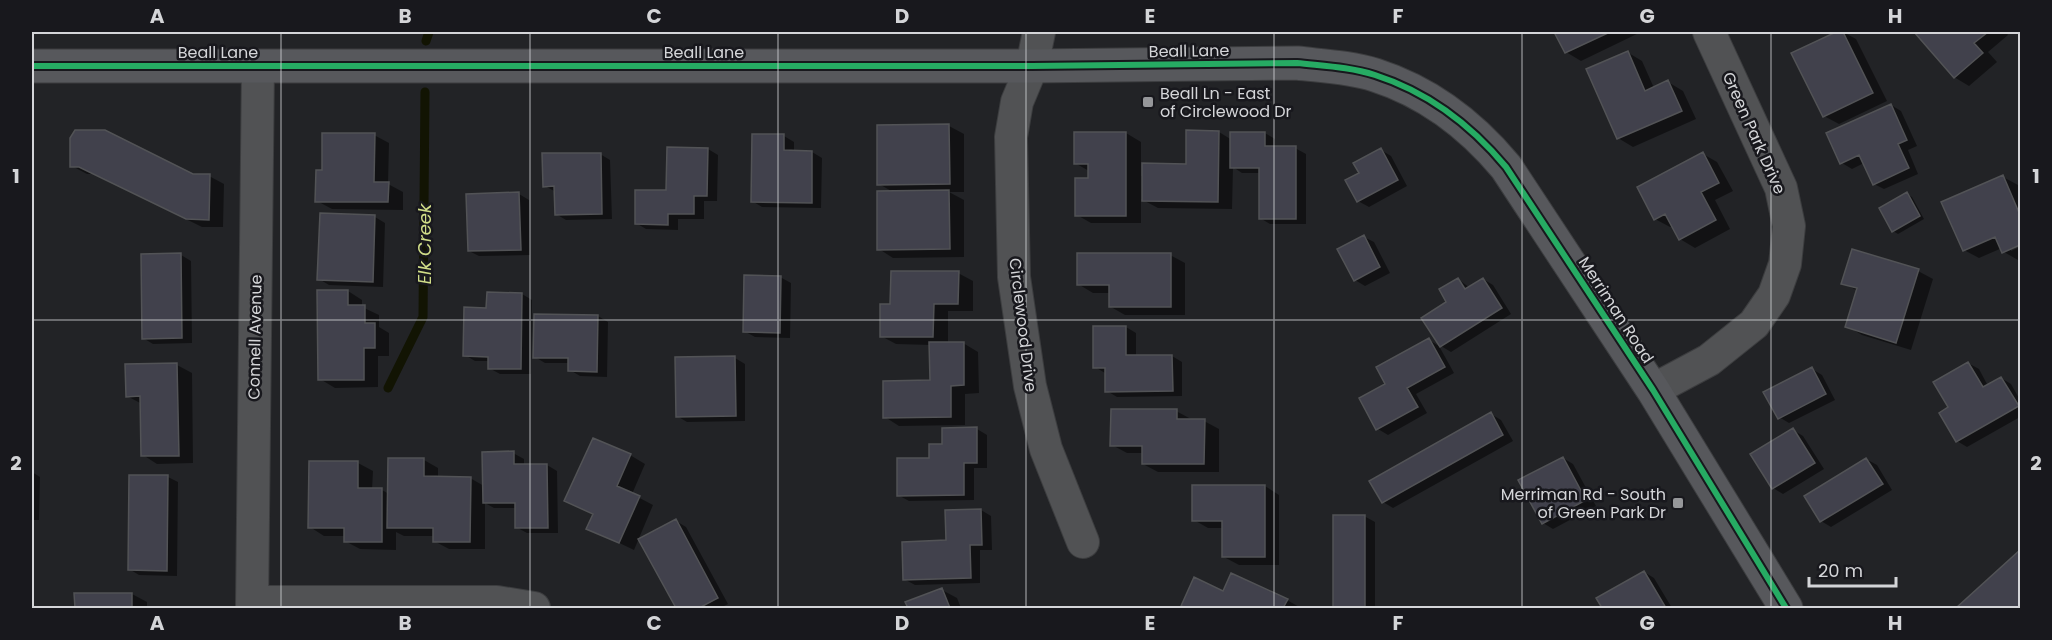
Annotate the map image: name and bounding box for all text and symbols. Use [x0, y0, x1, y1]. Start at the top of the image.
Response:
text: A [150, 2, 165, 30]
text: B [398, 2, 412, 30]
text: C [646, 2, 662, 30]
text: D [895, 2, 909, 30]
text: E [1145, 2, 1155, 30]
text: F [1393, 2, 1404, 30]
text: G [1639, 2, 1655, 30]
text: H [1888, 2, 1902, 30]
street label: Beall Lane [1149, 39, 1230, 63]
street label: Beall Lane [178, 41, 258, 64]
street label: Beall Lane [664, 41, 744, 64]
street label: Green Park Drive [1717, 68, 1791, 198]
place label: Beall Ln - East of Circlewood Dr [1160, 82, 1292, 123]
marker: Beall Ln - East of Circlewood Dr [1141, 95, 1155, 109]
text: 1 [12, 162, 20, 190]
text: 1 [2032, 162, 2040, 190]
water label: Elk Creek [412, 203, 437, 284]
street label: Merriman Road [1573, 252, 1659, 368]
street label: Circlewood Drive [1003, 257, 1043, 393]
street label: Connell Avenue [242, 274, 268, 400]
text: 2 [10, 449, 22, 477]
text: 2 [2030, 449, 2042, 477]
place label: Merriman Rd - South of Green Park Dr [1501, 483, 1666, 524]
marker: Merriman Rd - South of Green Park Dr [1671, 496, 1685, 510]
scale bar [1809, 550, 1896, 588]
text: 20 m [1818, 558, 1863, 583]
text: A [150, 609, 165, 637]
text: B [398, 609, 412, 637]
text: C [646, 609, 662, 637]
text: D [895, 609, 909, 637]
text: E [1145, 609, 1155, 637]
text: F [1393, 609, 1404, 637]
text: G [1639, 609, 1655, 637]
text: H [1888, 609, 1902, 637]

